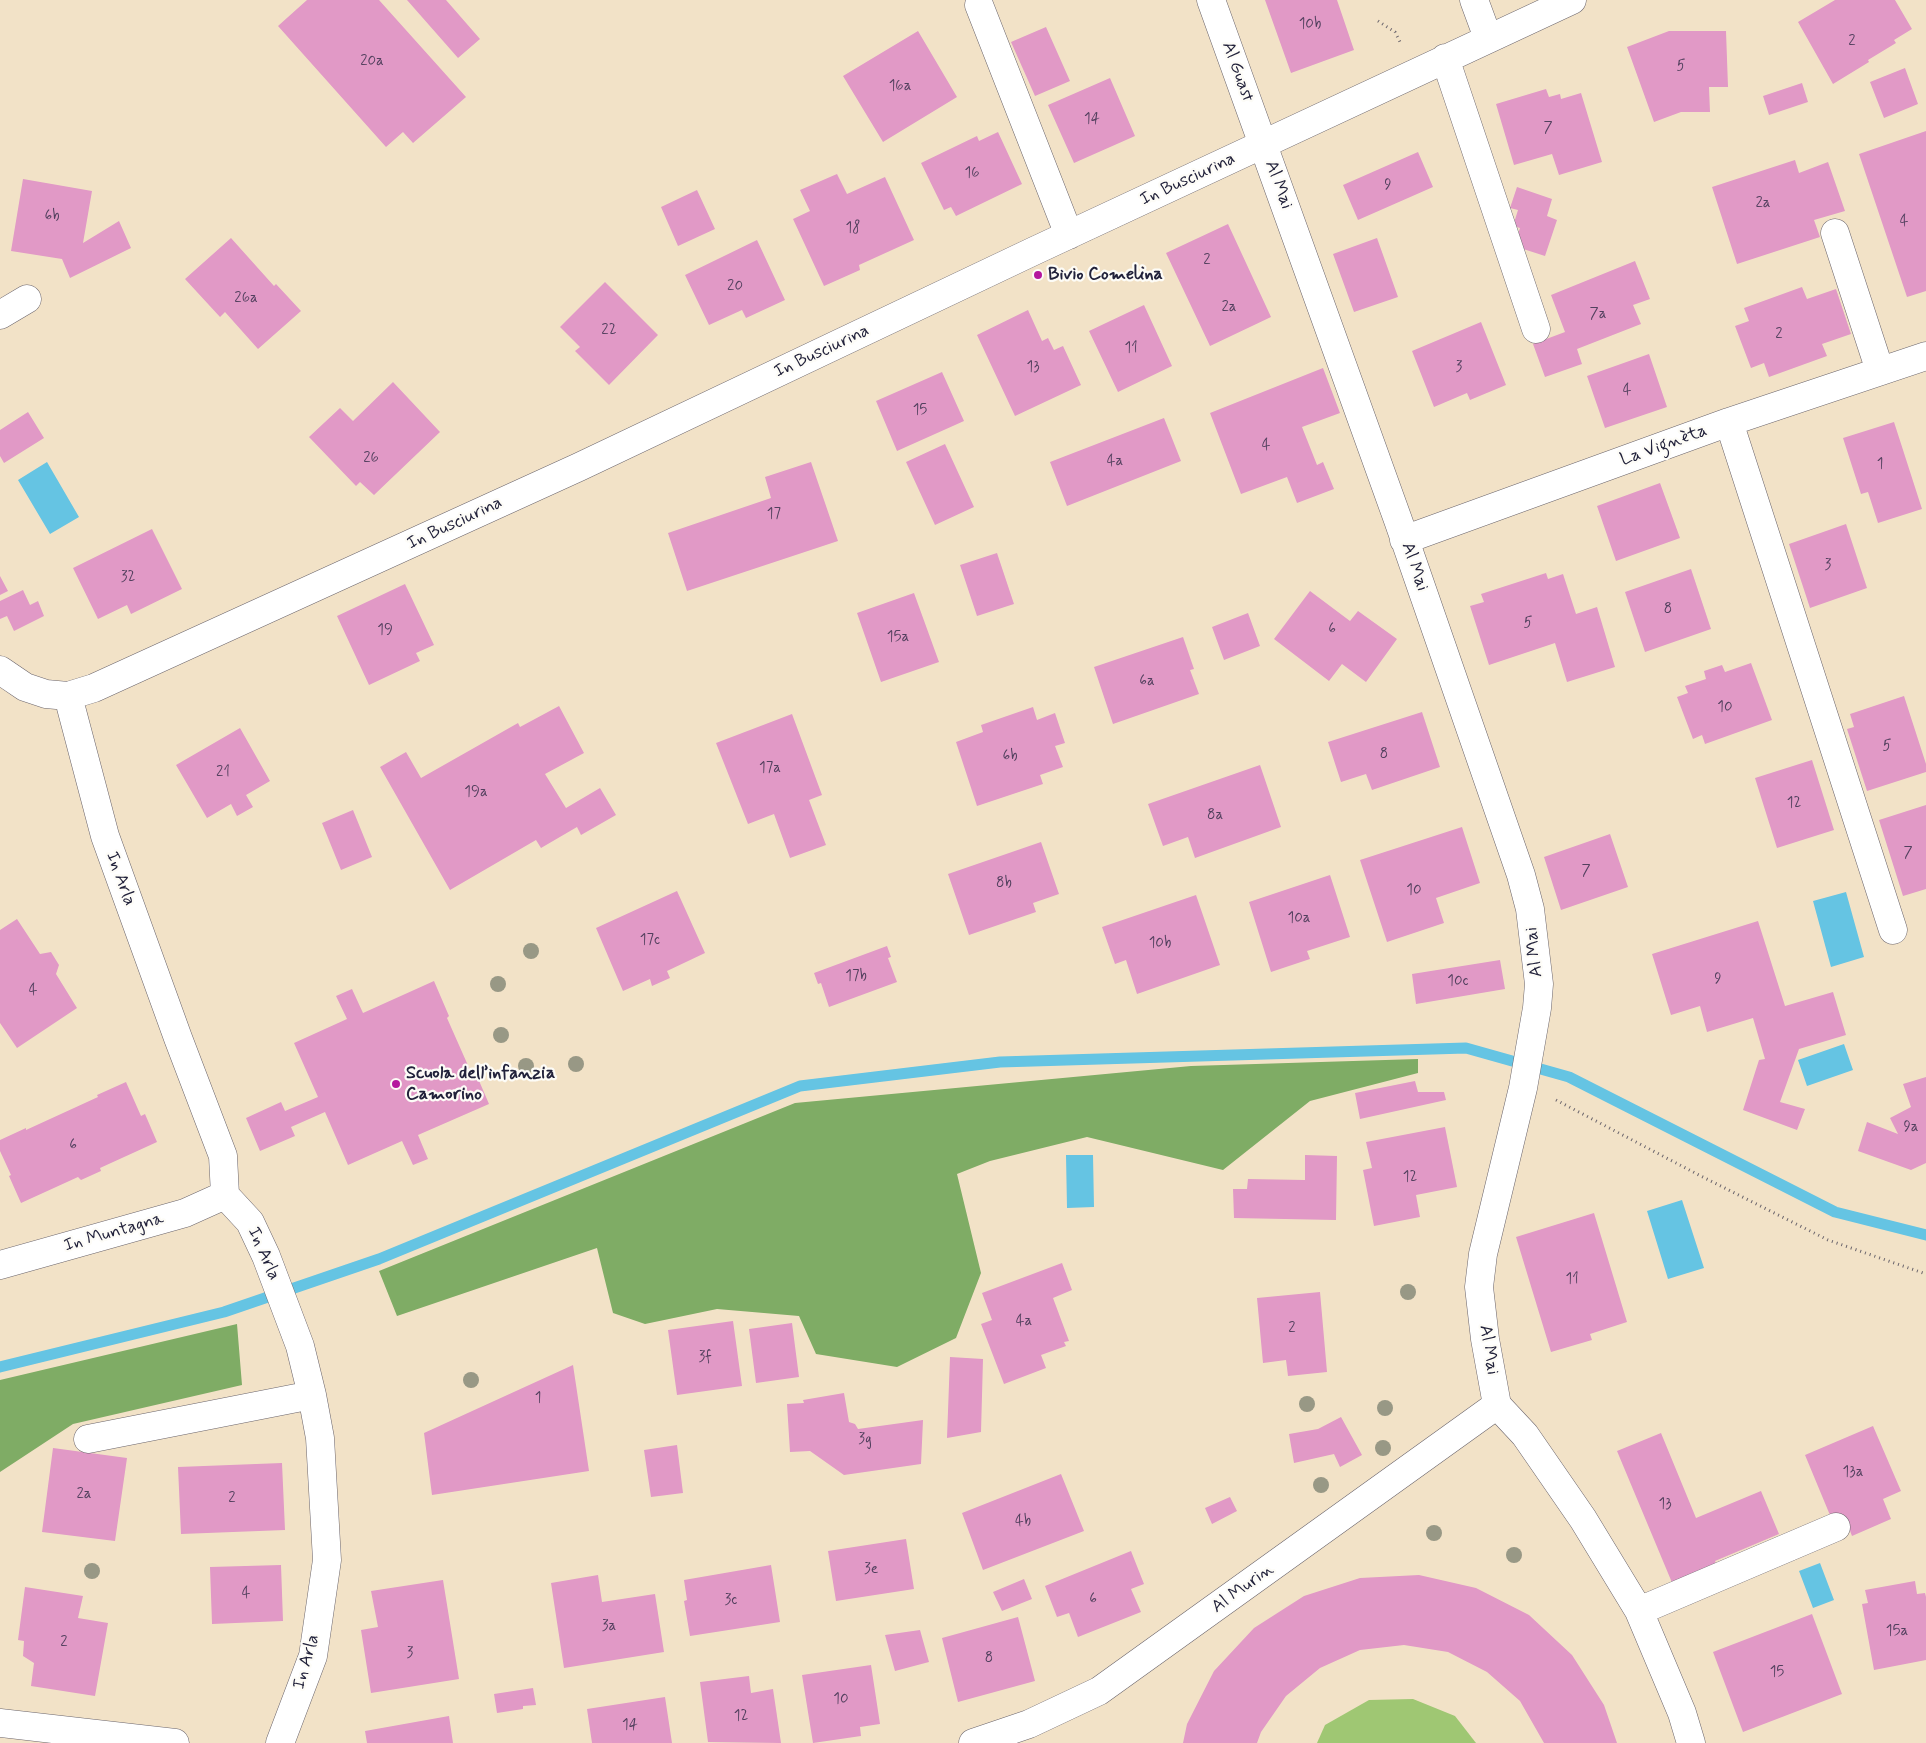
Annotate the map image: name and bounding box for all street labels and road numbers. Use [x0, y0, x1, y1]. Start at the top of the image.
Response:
street label: Al Guast [1216, 39, 1258, 105]
street label: In Busciurina [1137, 149, 1239, 211]
street label: Al Mai [1259, 158, 1297, 212]
street label: In Busciurina [771, 321, 873, 383]
street label: La Vignèta [1618, 420, 1710, 472]
street label: In Busciurina [404, 493, 506, 555]
street label: Al Mai [1396, 540, 1432, 594]
street label: In Arla [100, 849, 140, 909]
street label: Al Mai [1522, 926, 1548, 978]
street label: In Muntagna [62, 1208, 166, 1258]
street label: In Arla [242, 1224, 284, 1284]
street label: Al Mai [1473, 1323, 1503, 1377]
street label: Al Murin [1208, 1559, 1278, 1619]
street label: In Arla [289, 1632, 325, 1692]

